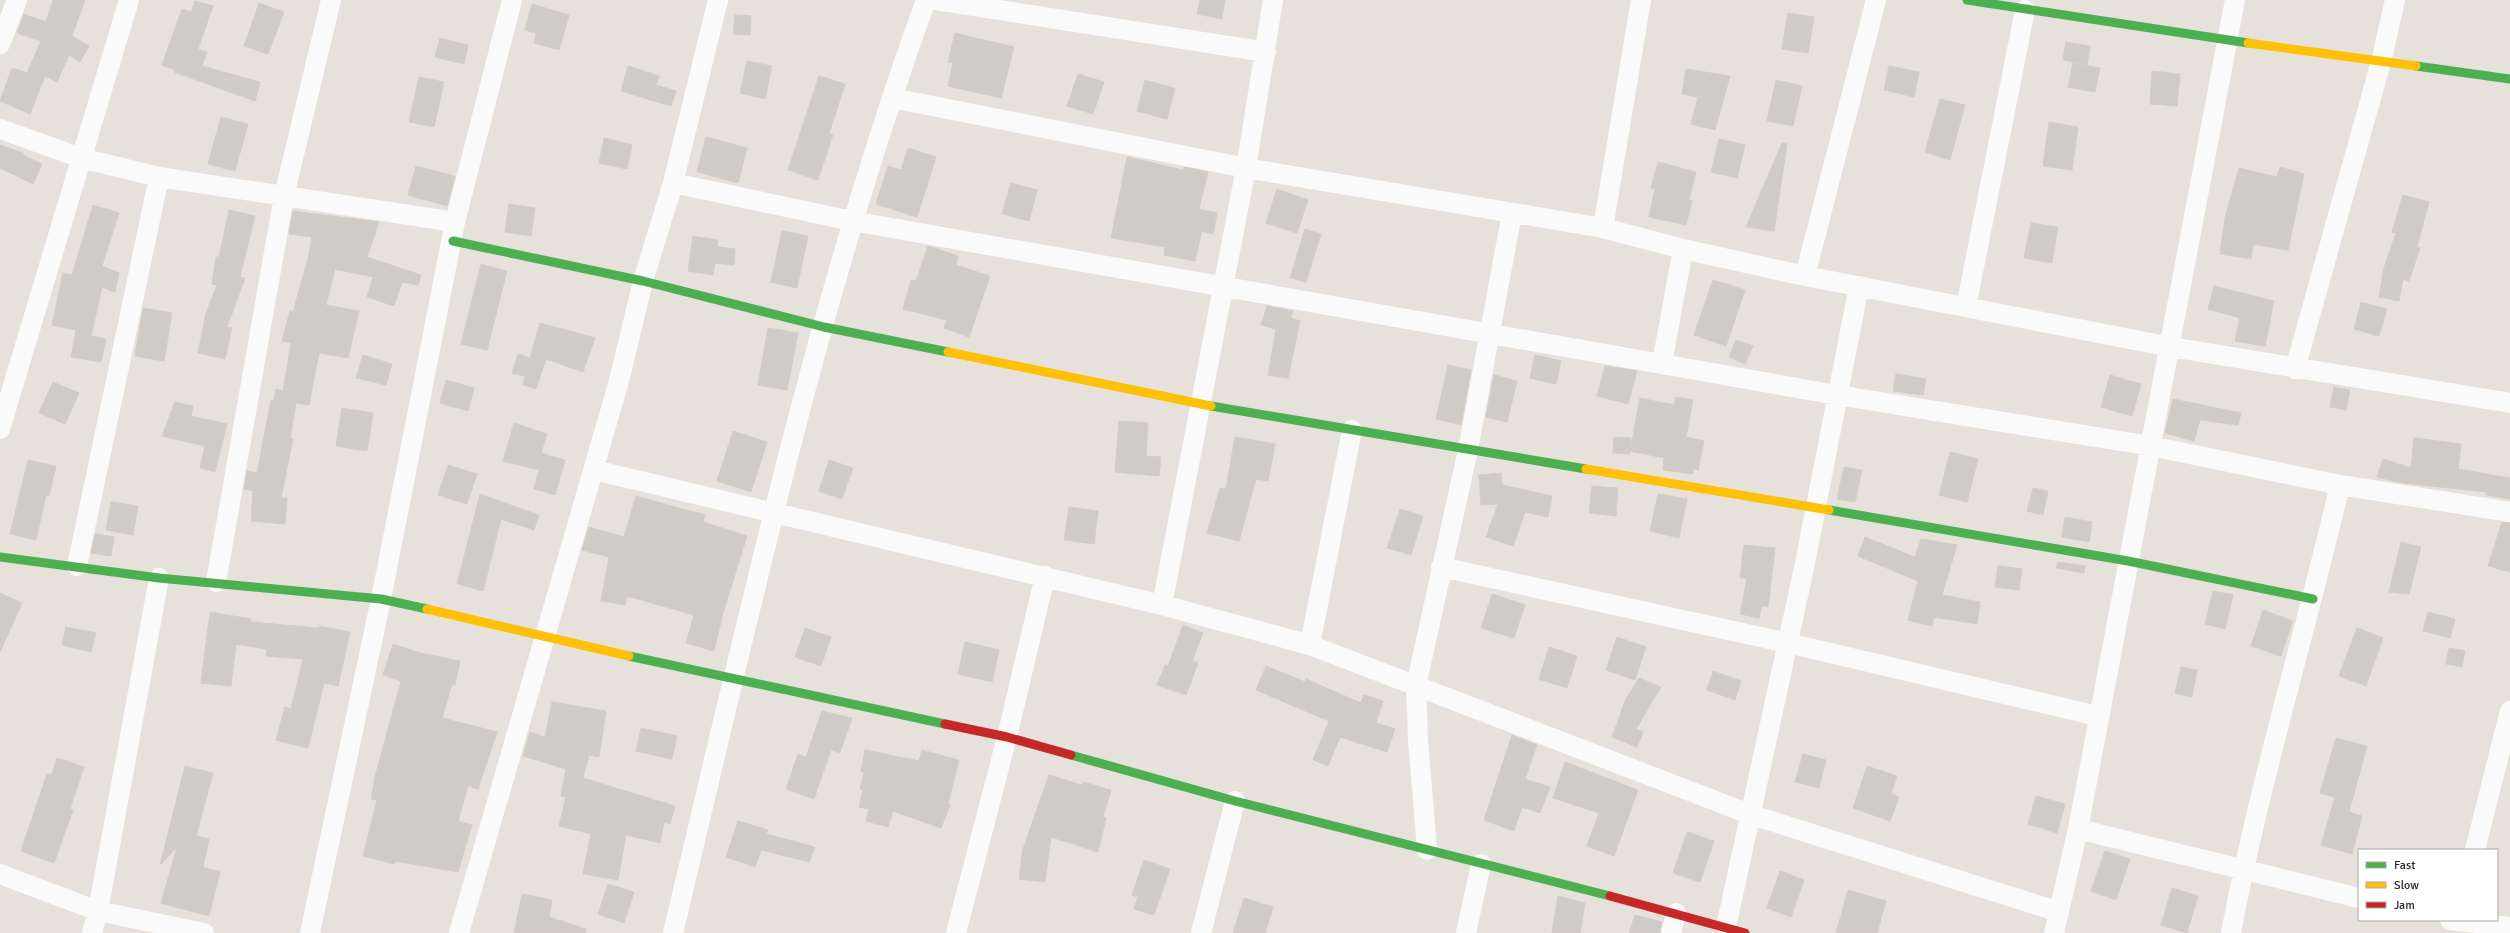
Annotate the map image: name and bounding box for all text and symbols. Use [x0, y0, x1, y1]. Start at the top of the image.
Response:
legend [2358, 849, 2498, 921]
text: Fast [2394, 858, 2415, 873]
text: Slow [2394, 878, 2419, 893]
text: Jam [2394, 898, 2415, 913]

